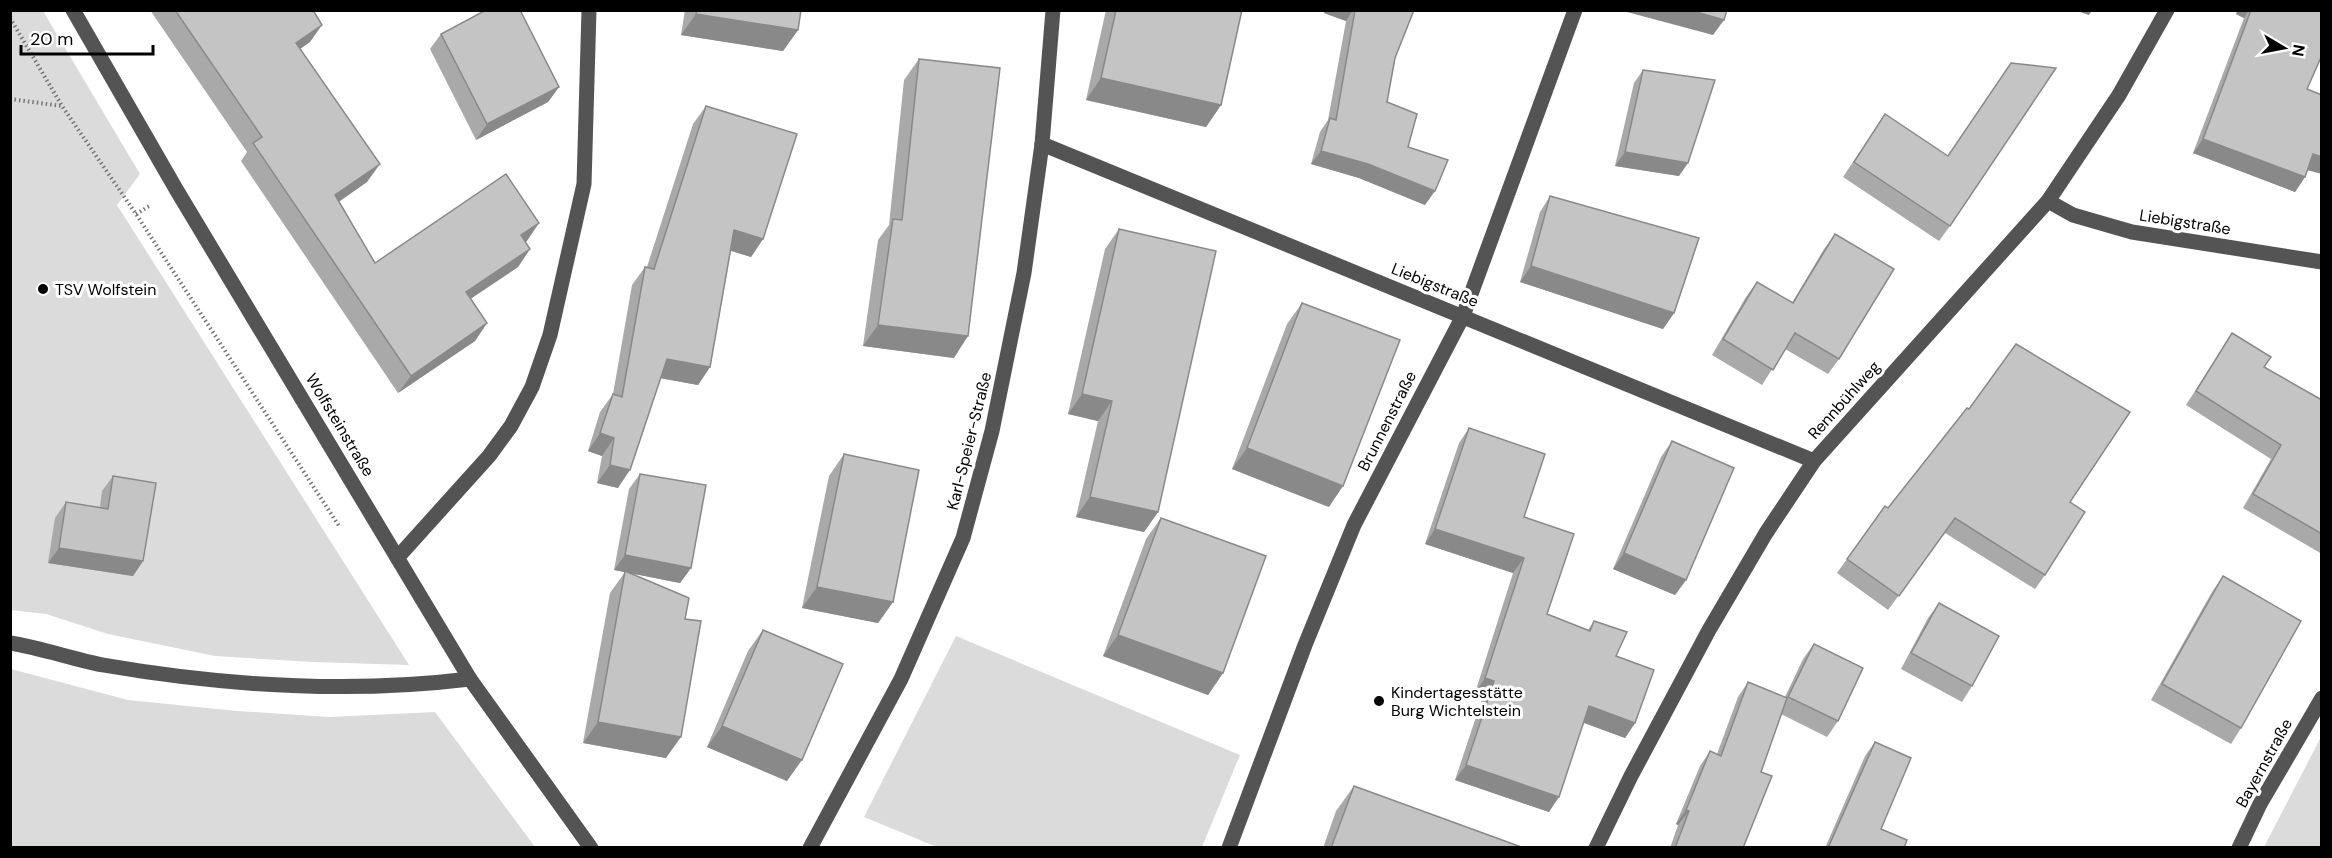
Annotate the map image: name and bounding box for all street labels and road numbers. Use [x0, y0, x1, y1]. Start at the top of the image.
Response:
street label: Liebigstraße [2138, 204, 2232, 240]
street label: Liebigstraße [1388, 258, 1482, 312]
street label: Rennbühlweg [1803, 356, 1885, 444]
street label: Brunnenstraße [1353, 367, 1421, 475]
street label: Wolfsteinstraße [301, 370, 379, 480]
street label: Karl-Speier-Straße [942, 370, 996, 512]
street label: Bayernstraße [2231, 715, 2297, 811]

